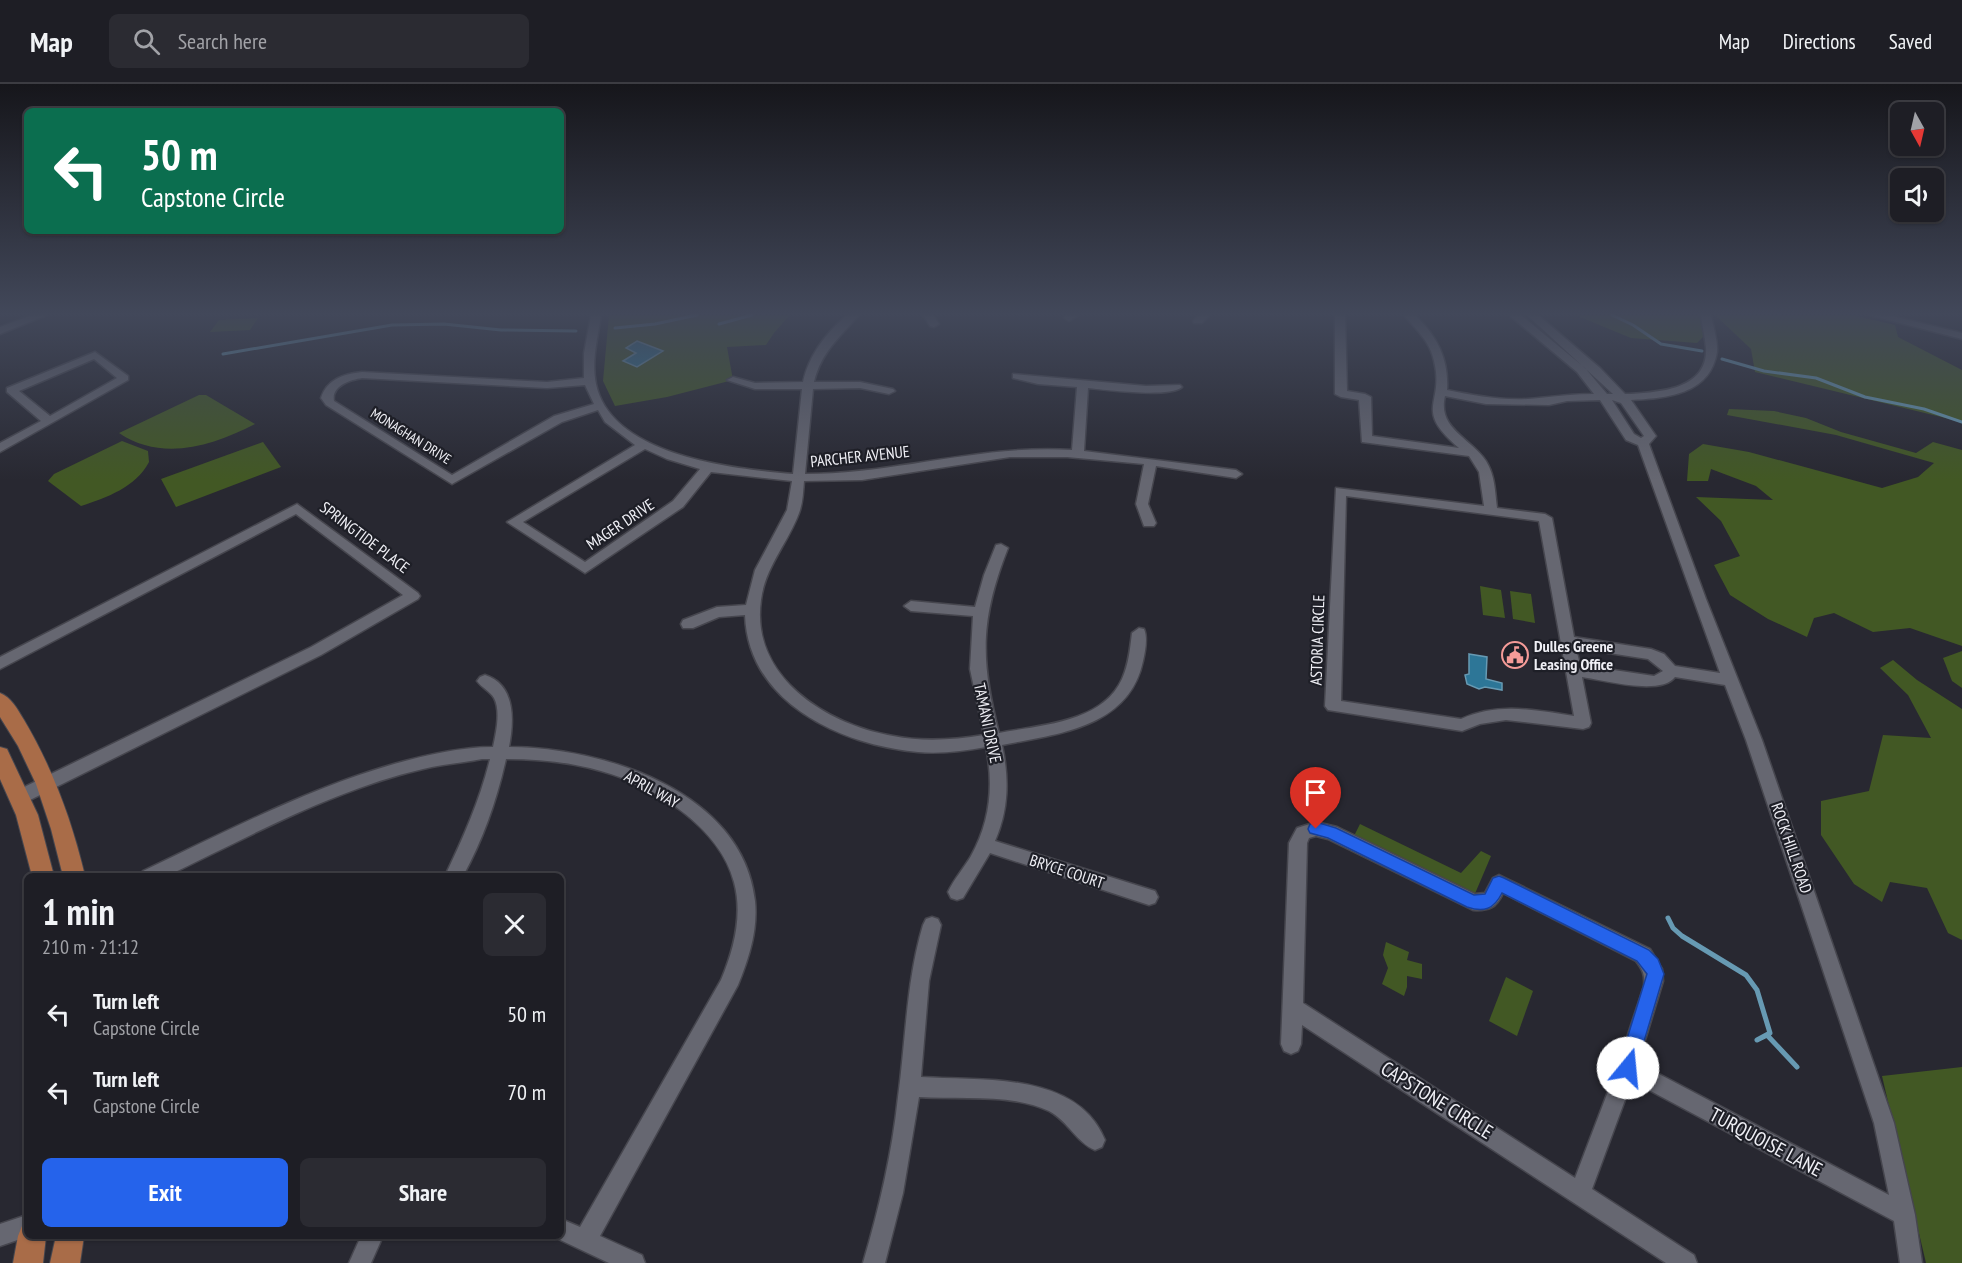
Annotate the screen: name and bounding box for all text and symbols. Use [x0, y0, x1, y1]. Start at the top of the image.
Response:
search box [109, 14, 529, 68]
text: Map [30, 23, 73, 60]
icon: search [130, 25, 163, 58]
text: Search here [178, 27, 267, 55]
text: Map [1719, 28, 1750, 55]
text: Directions [1783, 28, 1856, 55]
text: Saved [1889, 28, 1932, 55]
north arrow [1890, 102, 1944, 156]
map controls [1890, 102, 1944, 222]
text: 50 m [141, 127, 218, 182]
icon: left [42, 132, 120, 210]
button: sound [1890, 168, 1944, 222]
text: Capstone Circle [141, 180, 285, 214]
street label: MONAGHAN DRIVE [367, 404, 455, 468]
street label: PARCHER AVENUE [809, 441, 911, 471]
street label: MAGER DRIVE [582, 494, 658, 554]
street label: SPRINGTIDE PLACE [316, 497, 414, 577]
street label: ASTORIA CIRCLE [1305, 594, 1329, 686]
place label: Dulles Greene Leasing Office [1534, 636, 1614, 674]
public building icon: Dulles Greene Leasing Office [1500, 640, 1530, 670]
street label: TAMANI DRIVE [970, 681, 1006, 765]
street label: APRIL WAY [621, 766, 684, 813]
pin [1290, 767, 1341, 829]
icon: arrive [1299, 776, 1332, 809]
street label: ROCK HILL ROAD [1767, 800, 1817, 896]
street label: BRYCE COURT [1027, 850, 1107, 892]
text: 1 min [42, 888, 115, 935]
button: close [483, 893, 546, 956]
text: 210 m · 21:12 [42, 934, 139, 960]
text: Turn left [93, 987, 159, 1015]
icon: left [42, 998, 75, 1031]
text: 50 m [507, 1000, 546, 1028]
text: Capstone Circle [93, 1015, 200, 1041]
position arrow [1596, 1036, 1660, 1100]
street label: CAPSTONE CIRCLE [1376, 1055, 1498, 1145]
text: Turn left [93, 1065, 159, 1093]
icon: left [42, 1076, 75, 1109]
text: 70 m [507, 1078, 546, 1106]
text: Capstone Circle [93, 1093, 200, 1119]
street label: TURQUOISE LANE [1705, 1101, 1827, 1183]
button: Exit [42, 1158, 288, 1227]
button: Share [300, 1158, 546, 1227]

